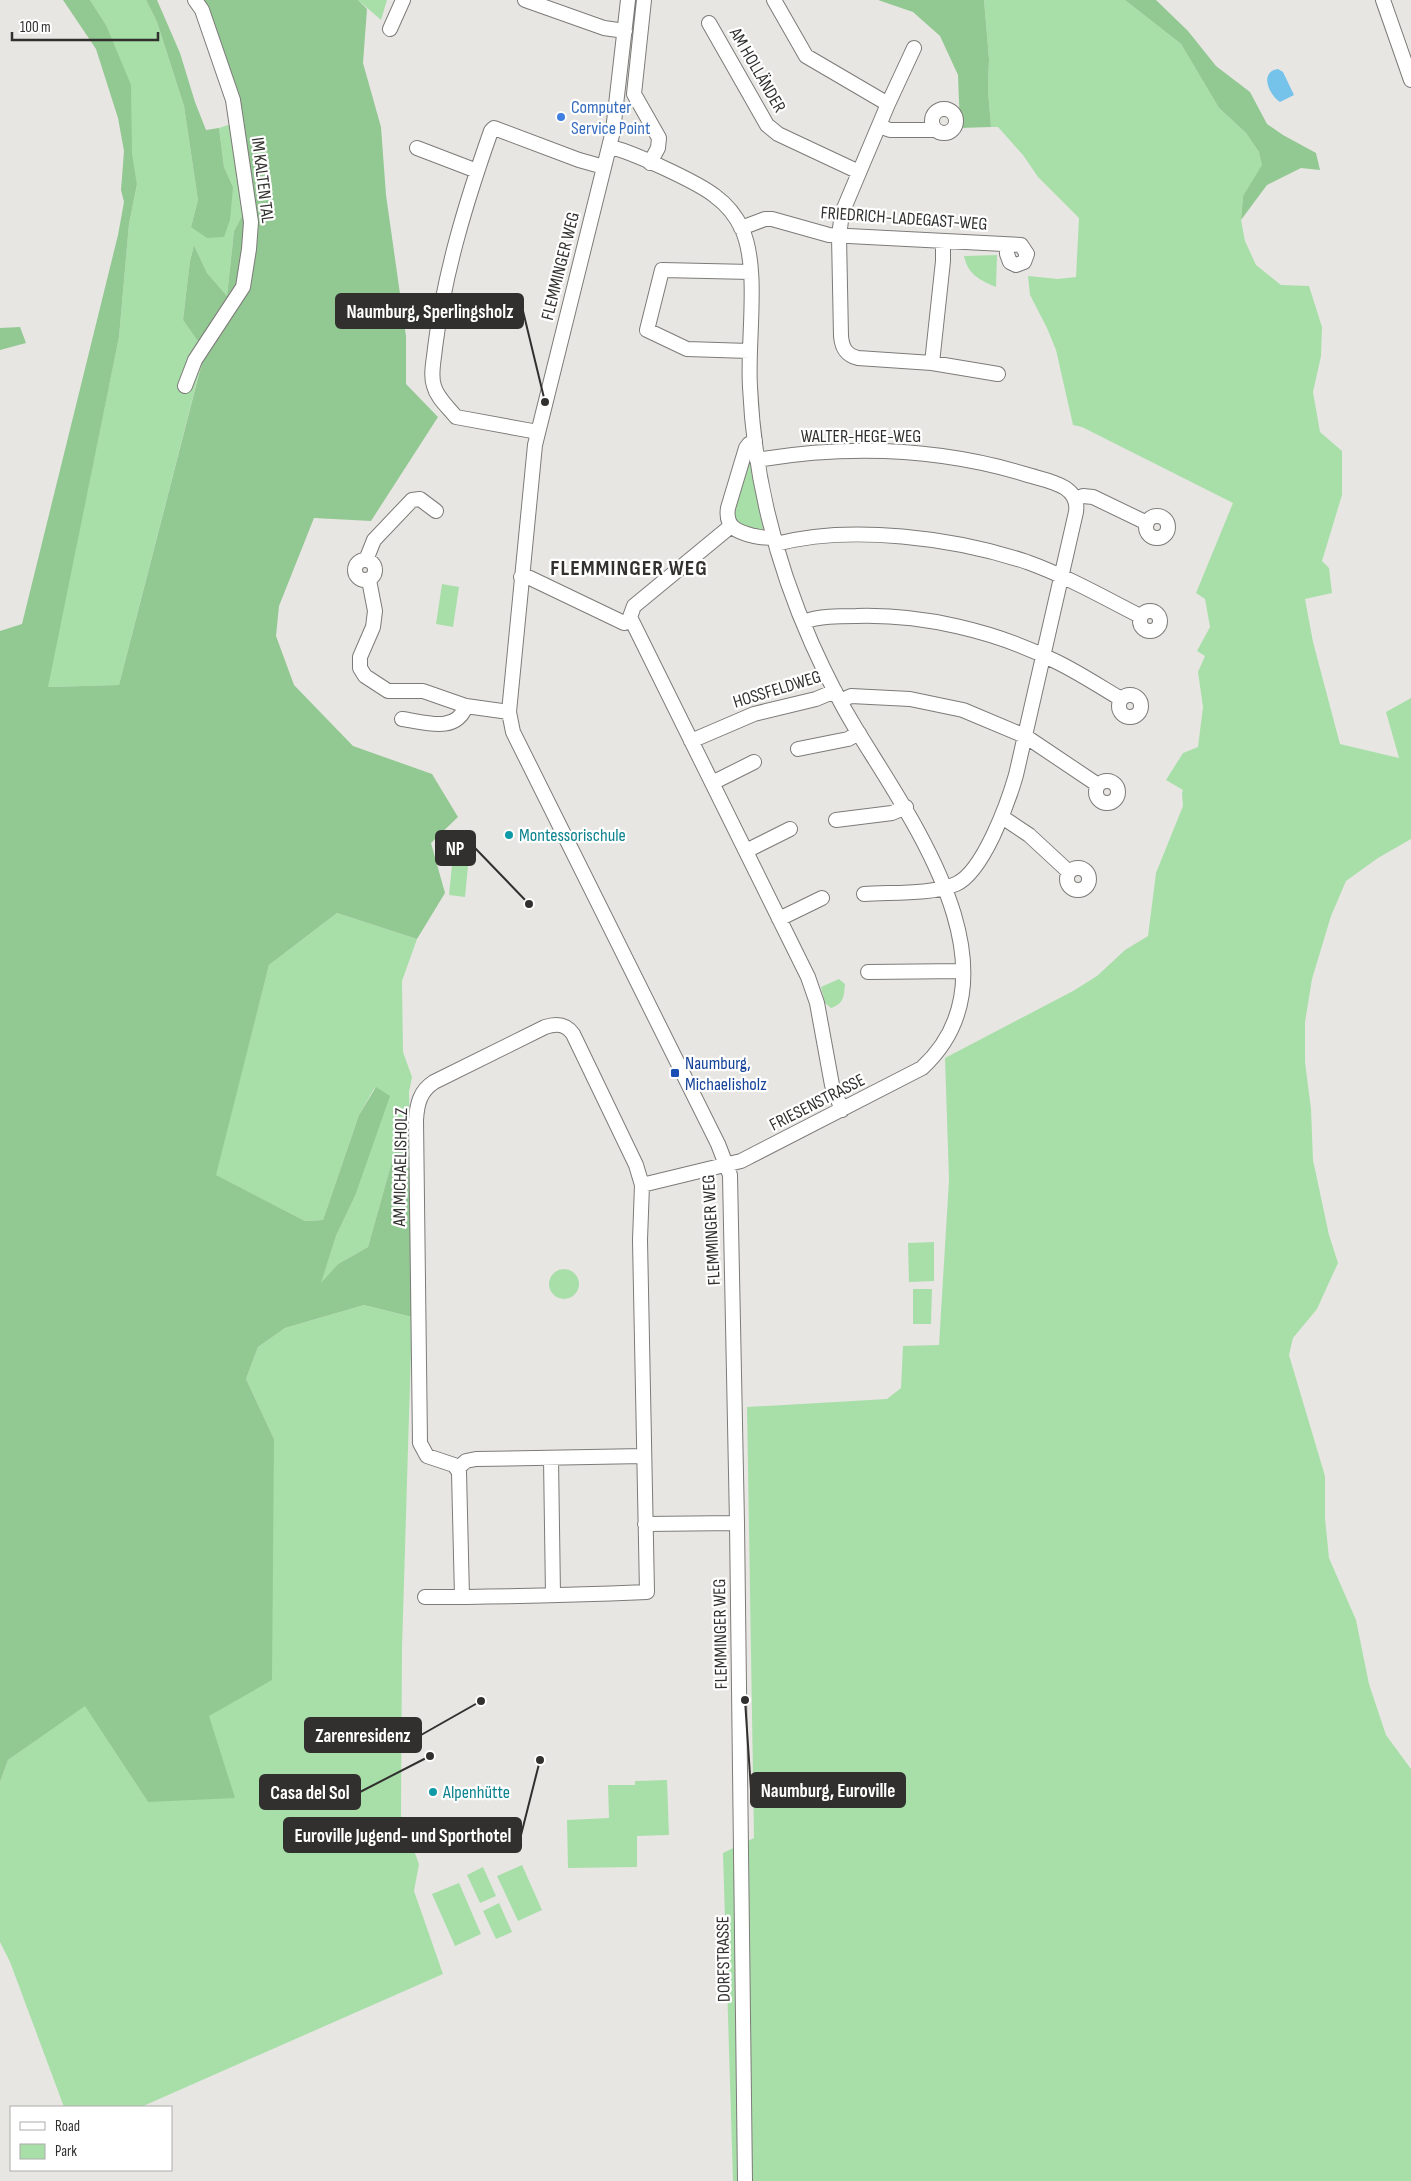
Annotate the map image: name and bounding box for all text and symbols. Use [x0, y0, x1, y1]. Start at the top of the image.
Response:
scale bar [12, 10, 159, 42]
text: 100 m [20, 18, 51, 37]
street label: AM HOLLÄNDER [724, 23, 790, 116]
place label: Computer Service Point [571, 97, 651, 139]
marker: Computer Service Point [555, 111, 567, 123]
street label: IM KALTEN TAL [247, 136, 278, 224]
street label: FRIEDRICH-LADEGAST-WEG [820, 202, 988, 235]
street label: FLEMMINGER WEG [537, 210, 584, 322]
callout: Naumburg, Sperlingsholz [336, 294, 523, 328]
text: Naumburg, Sperlingsholz [346, 301, 514, 324]
street label: WALTER-HEGE-WEG [801, 426, 921, 447]
district label: FLEMMINGER WEG [550, 555, 708, 582]
street label: HOSSFELDWEG [731, 666, 824, 713]
place label: Montessorischule [519, 825, 626, 846]
marker: Montessorischule [503, 829, 515, 841]
callout: NP [436, 831, 475, 865]
text: NP [446, 838, 465, 861]
place label: Naumburg, Michaelisholz [685, 1053, 767, 1095]
marker: Naumburg, Michaelisholz [669, 1067, 681, 1079]
street label: FRIESENSTRASSE [766, 1069, 868, 1135]
street label: AM MICHAELISHOLZ [389, 1107, 412, 1228]
street label: FLEMMINGER WEG [698, 1174, 725, 1286]
street label: FLEMMINGER WEG [709, 1578, 732, 1690]
callout: Zarenresidenz [305, 1718, 421, 1752]
text: Zarenresidenz [315, 1725, 411, 1748]
callout: Naumburg, Euroville [751, 1773, 905, 1807]
callout: Casa del Sol [260, 1775, 360, 1809]
text: Naumburg, Euroville [761, 1780, 895, 1803]
text: Casa del Sol [270, 1782, 350, 1805]
place label: Alpenhütte [442, 1782, 510, 1803]
marker: Alpenhütte [427, 1786, 439, 1798]
callout: Euroville Jugend- und Sporthotel [284, 1818, 521, 1852]
text: Euroville Jugend- und Sporthotel [295, 1825, 511, 1848]
street label: DORFSTRASSE [712, 1916, 735, 2002]
legend [10, 2106, 172, 2171]
text: Road [55, 2117, 80, 2136]
text: Park [55, 2142, 77, 2161]

